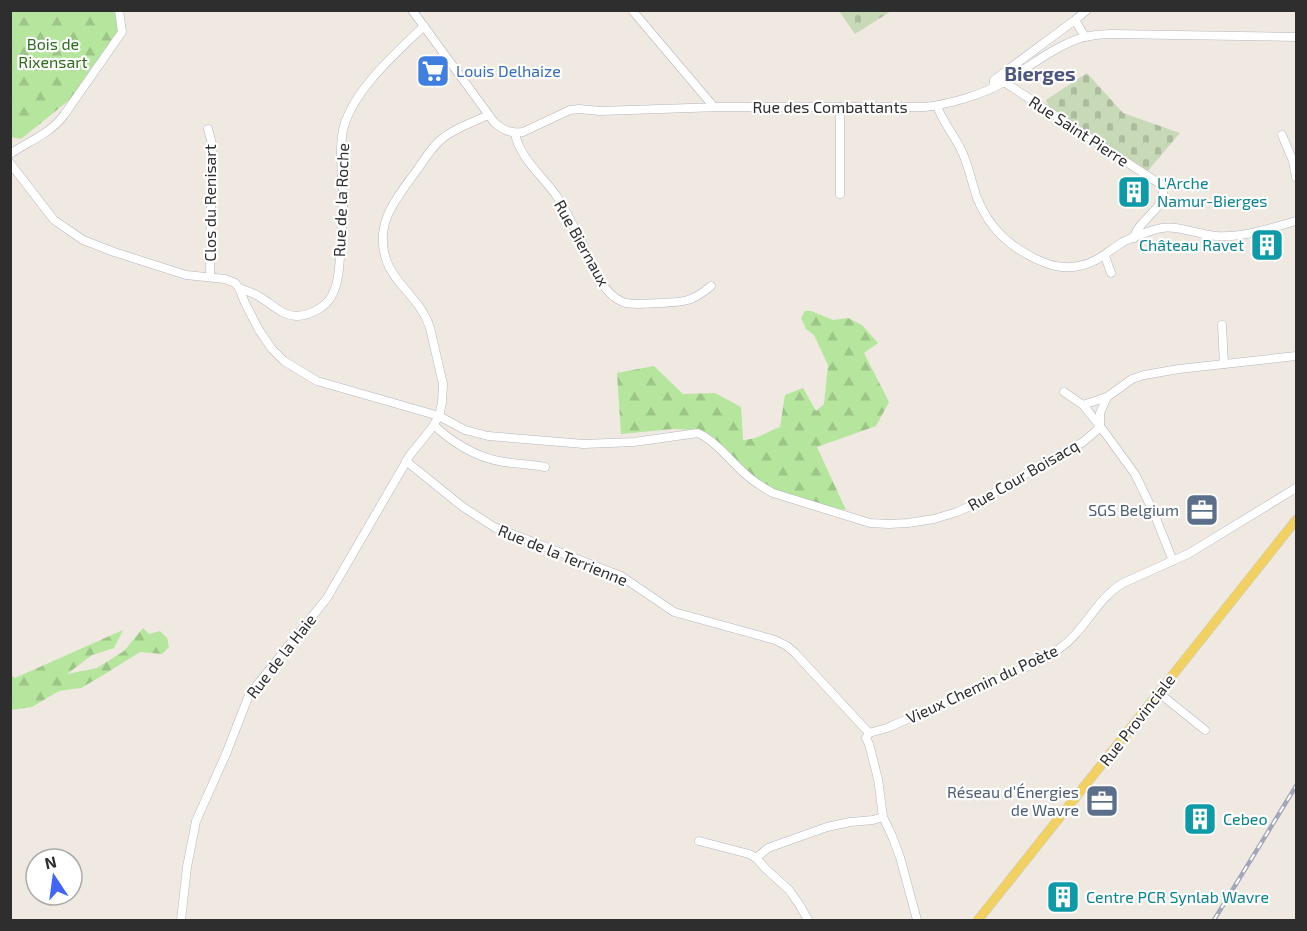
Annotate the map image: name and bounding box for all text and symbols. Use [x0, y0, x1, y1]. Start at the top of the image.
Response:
park label: Bois de Rixensart [18, 34, 88, 71]
supermarket icon: Louis Delhaize [415, 53, 451, 89]
place label: Louis Delhaize [456, 61, 561, 80]
district label: Bierges [1004, 61, 1076, 85]
street label: Rue Saint Pierre [1026, 91, 1133, 170]
street label: Rue des Combattants [752, 97, 908, 116]
street label: Rue de la Roche [329, 143, 352, 257]
street label: Clos du Renisart [200, 144, 219, 262]
place label: L'Arche Namur-Bierges [1157, 173, 1267, 210]
building icon: L'Arche Namur-Bierges [1116, 174, 1152, 210]
street label: Rue Biernaux [551, 196, 614, 290]
building icon: Château Ravet [1249, 227, 1285, 263]
place label: Château Ravet [1139, 235, 1244, 254]
street label: Rue Cour Boisacq [964, 435, 1082, 514]
office icon: SGS Belgium [1184, 492, 1220, 528]
place label: SGS Belgium [1088, 500, 1179, 519]
street label: Rue de la Terrienne [496, 520, 631, 589]
street label: Rue de la Haie [242, 610, 319, 702]
street label: Vieux Chemin du Poète [903, 640, 1061, 727]
street label: Rue Provinciale [1095, 670, 1178, 769]
place label: Réseau d’Énergies de Wavre [947, 782, 1079, 819]
office icon: Réseau d’Énergies de Wavre [1084, 783, 1120, 819]
building icon: Cebeo [1182, 801, 1218, 837]
place label: Cebeo [1223, 809, 1268, 828]
north arrow [24, 847, 84, 907]
text: N [43, 851, 58, 872]
building icon: Centre PCR Synlab Wavre [1045, 879, 1081, 915]
place label: Centre PCR Synlab Wavre [1086, 887, 1269, 906]

